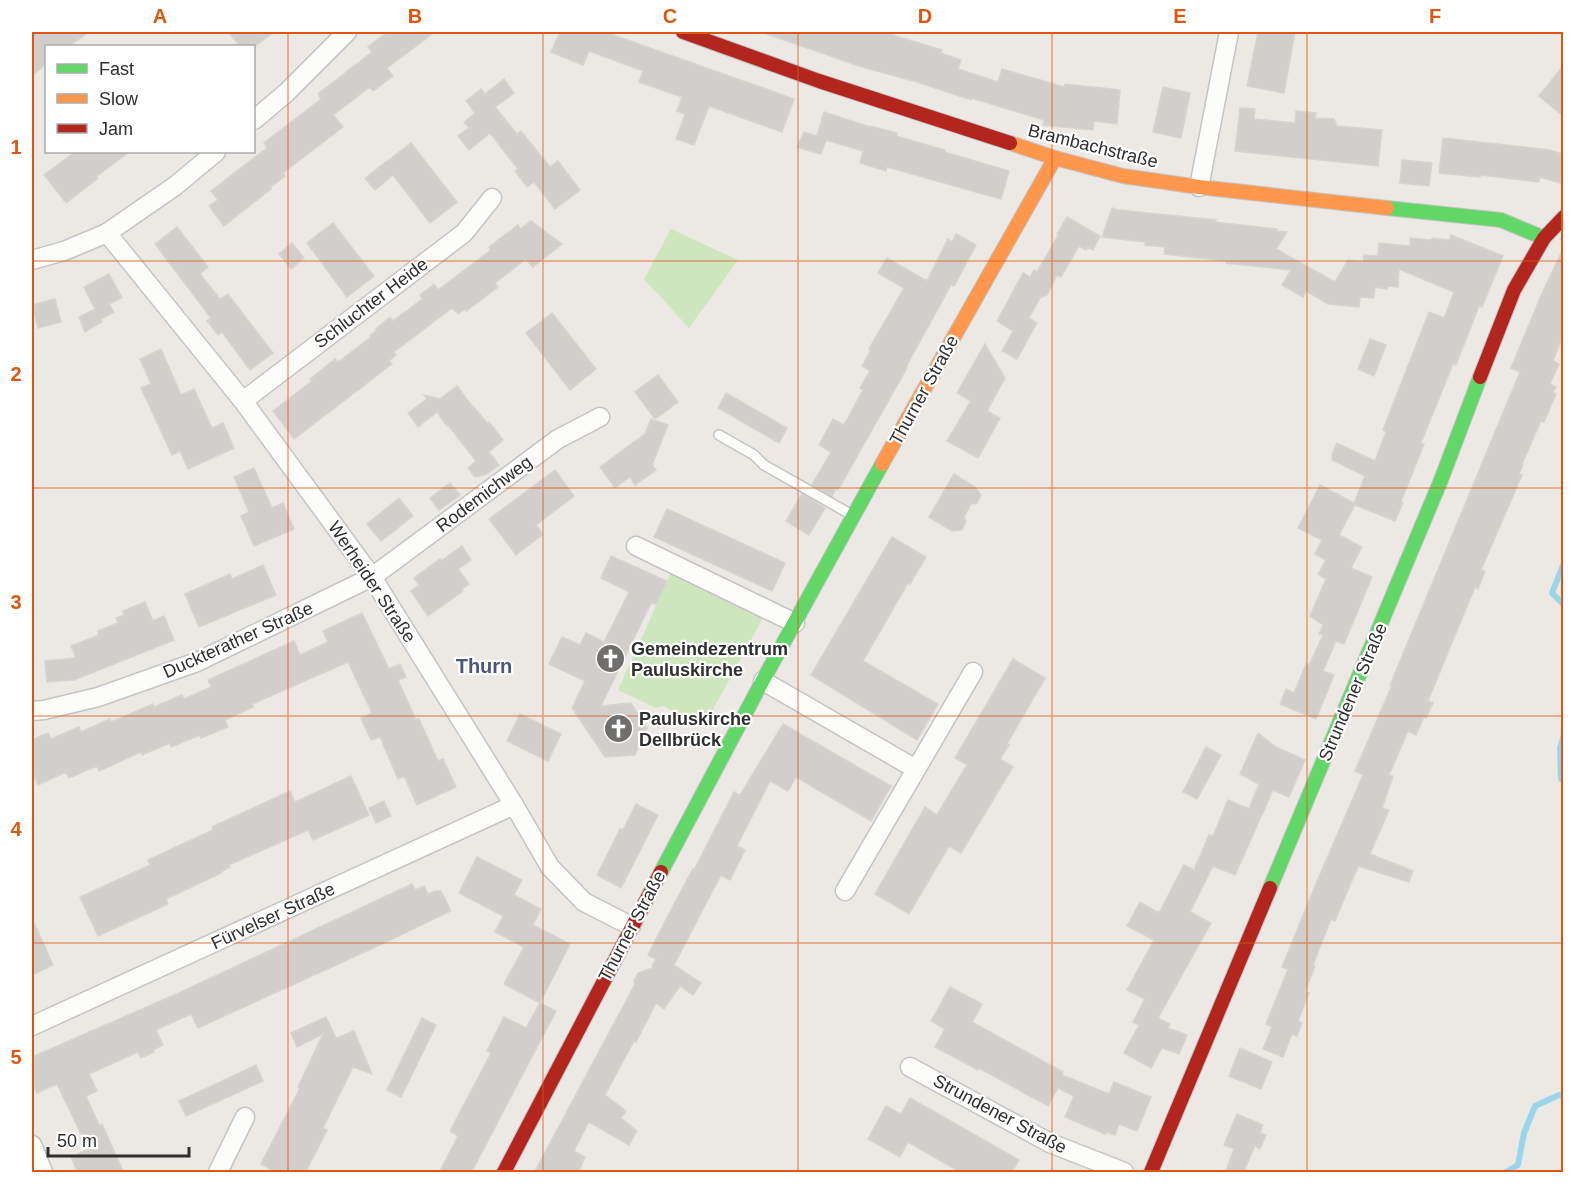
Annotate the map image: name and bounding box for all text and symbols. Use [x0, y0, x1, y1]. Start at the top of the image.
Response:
text: A [153, 5, 167, 27]
text: B [408, 5, 422, 27]
text: C [663, 5, 677, 27]
text: D [918, 5, 932, 27]
text: E [1173, 5, 1187, 27]
text: F [1429, 5, 1441, 27]
legend [45, 45, 255, 153]
text: Fast [99, 59, 134, 79]
text: Slow [99, 89, 139, 109]
text: Jam [99, 119, 133, 139]
street label: Brambachstraße [1026, 120, 1160, 172]
text: 1 [10, 136, 22, 158]
street label: Schluchter Heide [310, 254, 432, 352]
street label: Thurner Straße [886, 332, 962, 448]
text: 2 [10, 363, 22, 385]
street label: Rodemichweg [432, 452, 536, 536]
street label: Werheider Straße [324, 518, 420, 646]
text: 3 [10, 591, 22, 613]
street label: Duckterather Straße [160, 598, 316, 682]
street label: Strundener Straße [1315, 620, 1391, 764]
place label: Gemeindezentrum Pauluskirche [631, 639, 788, 680]
church icon: Gemeindezentrum Pauluskirche [594, 643, 626, 675]
district label: Thurn [456, 655, 512, 677]
place label: Pauluskirche Dellbrück [639, 709, 751, 750]
church icon: Pauluskirche Dellbrück [602, 713, 634, 745]
text: 4 [10, 818, 22, 840]
street label: Thurner Straße [595, 867, 669, 985]
street label: Fürvelser Straße [208, 879, 338, 953]
text: 5 [10, 1046, 22, 1068]
street label: Strundener Straße [930, 1070, 1070, 1158]
scale bar [48, 1120, 189, 1158]
text: 50 m [57, 1131, 97, 1151]

